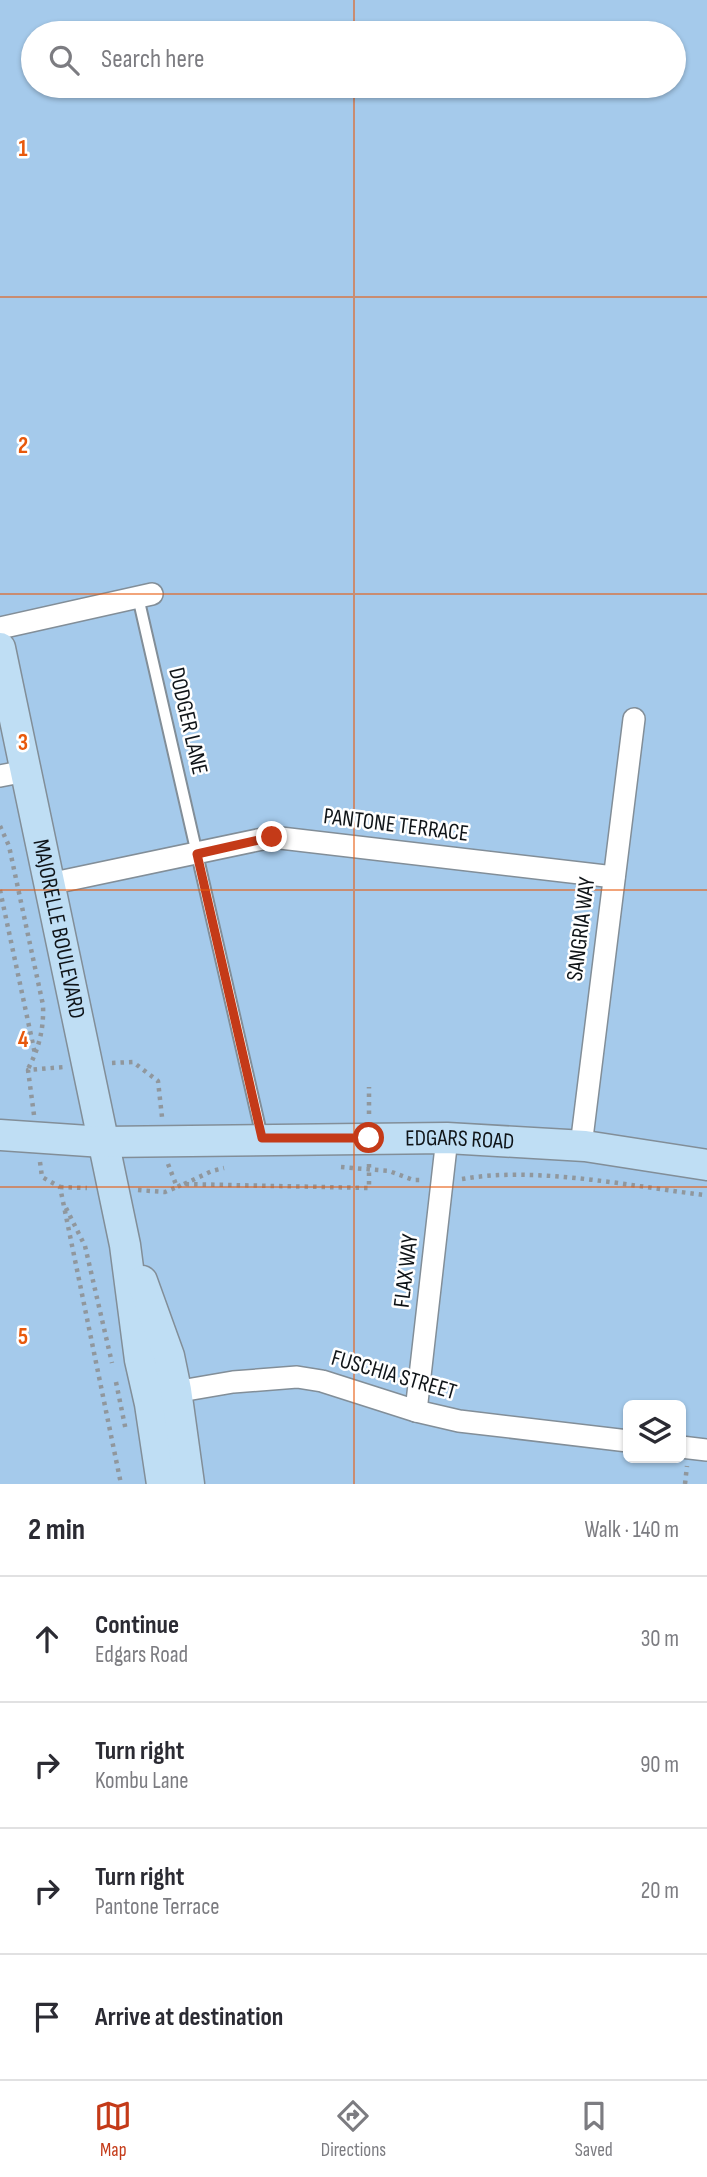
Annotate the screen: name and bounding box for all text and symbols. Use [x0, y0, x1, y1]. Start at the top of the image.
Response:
search box [21, 21, 686, 98]
icon: search [45, 41, 83, 79]
text: Search here [101, 44, 204, 75]
text: 1 [18, 135, 28, 163]
text: 2 [18, 432, 28, 460]
street label: DODGER LANE [162, 665, 214, 777]
text: 3 [18, 729, 28, 757]
street label: PANTONE TERRACE [322, 802, 470, 848]
route end [256, 821, 287, 852]
street label: MAJORELLE BOULEVARD [26, 837, 91, 1021]
street label: SANGRIA WAY [561, 875, 601, 983]
text: 4 [18, 1026, 29, 1054]
route start [353, 1122, 384, 1153]
street label: EDGARS ROAD [405, 1124, 515, 1156]
street label: FLAX WAY [388, 1232, 424, 1309]
text: 5 [18, 1323, 28, 1351]
street label: FUSCHIA STREET [328, 1344, 460, 1406]
map controls [623, 1400, 686, 1463]
button: layers [623, 1400, 686, 1463]
text: 2 min [28, 1512, 85, 1548]
text: Walk · 140 m [584, 1516, 679, 1544]
text: Continue [95, 1610, 179, 1641]
icon: ahead [28, 1620, 66, 1658]
text: 30 m [641, 1625, 679, 1653]
text: Edgars Road [95, 1641, 188, 1669]
text: Turn right [95, 1736, 184, 1767]
icon: right [28, 1746, 66, 1784]
text: 90 m [640, 1751, 679, 1779]
text: Kombu Lane [95, 1767, 189, 1795]
text: Turn right [95, 1862, 184, 1893]
icon: right [28, 1872, 66, 1910]
text: 20 m [641, 1877, 679, 1905]
text: Pantone Terrace [95, 1893, 220, 1921]
icon: arrive [28, 1998, 66, 2036]
text: Arrive at destination [95, 2002, 283, 2033]
tab: Map [94, 2097, 132, 2162]
tab: Directions [321, 2097, 386, 2162]
tab: Saved [575, 2097, 613, 2162]

